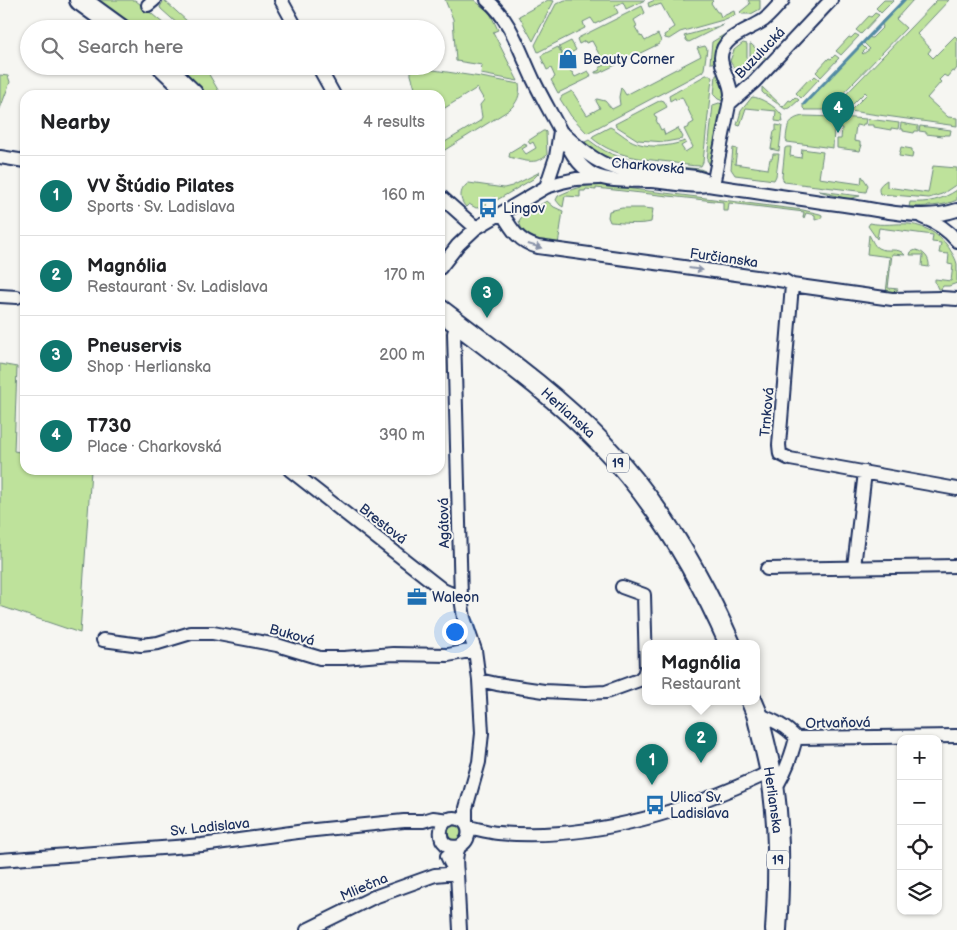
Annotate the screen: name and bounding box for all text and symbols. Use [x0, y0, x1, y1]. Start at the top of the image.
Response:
search box [20, 20, 445, 75]
street label: Buzulucká [731, 24, 789, 82]
icon: search [38, 34, 66, 62]
text: Search here [78, 36, 183, 59]
shop icon: Beauty Corner [557, 48, 579, 70]
place label: Beauty Corner [583, 51, 675, 68]
pin: 4 [822, 92, 854, 133]
text: Nearby [40, 110, 110, 135]
text: 4 results [363, 113, 425, 132]
street label: Charkovská [611, 154, 685, 178]
text: VV Štúdio Pilates [87, 175, 234, 198]
text: 1 [53, 186, 59, 205]
text: 160 m [382, 186, 425, 205]
bus stop icon: Lingov [477, 197, 499, 219]
text: Sports · Sv. Ladislava [87, 198, 235, 217]
place label: Lingov [503, 200, 545, 217]
one-way arrow [528, 242, 543, 250]
street label: Furčianska [689, 245, 759, 271]
text: Magnólia [87, 255, 167, 278]
one-way arrow [688, 265, 704, 273]
text: 2 [51, 266, 61, 285]
text: 170 m [384, 266, 425, 285]
pin: 3 [471, 277, 503, 318]
text: Restaurant · Sv. Ladislava [87, 278, 268, 297]
text: Pneuservis [87, 335, 182, 358]
text: 3 [51, 346, 61, 365]
text: 200 m [379, 346, 425, 365]
text: Shop · Herlianska [87, 358, 211, 377]
street label: Herlianska [537, 384, 599, 442]
street label: Trnková [756, 386, 778, 437]
text: T730 [87, 415, 131, 438]
text: 4 [51, 426, 61, 445]
text: 390 m [379, 426, 425, 445]
text: Place · Charkovská [87, 438, 222, 457]
road number: 19 [607, 453, 629, 472]
street label: Agátová [435, 498, 453, 548]
street label: Brestová [356, 500, 410, 548]
office icon: Waleon [406, 586, 428, 608]
place label: Waleon [432, 589, 479, 606]
your location [442, 619, 468, 645]
street label: Buková [267, 620, 317, 650]
popup [642, 640, 760, 705]
text: Magnólia [661, 652, 741, 675]
text: Restaurant [661, 675, 741, 694]
street label: Ortvaňová [805, 714, 871, 732]
pin: 2 [685, 722, 717, 763]
map controls [897, 735, 942, 915]
button: + [897, 735, 942, 780]
pin: 1 [636, 744, 668, 785]
street label: Herlianska [760, 765, 786, 835]
button: − [897, 780, 942, 825]
place label: Ulica Sv. Ladislava [670, 789, 729, 822]
bus stop icon: Ulica Sv. Ladislava [644, 794, 666, 816]
street label: Sv. Ladislava [169, 814, 251, 840]
button: locate [897, 825, 942, 870]
road number: 19 [767, 850, 789, 870]
street label: Mliečna [338, 869, 390, 905]
button: layers [897, 870, 942, 915]

